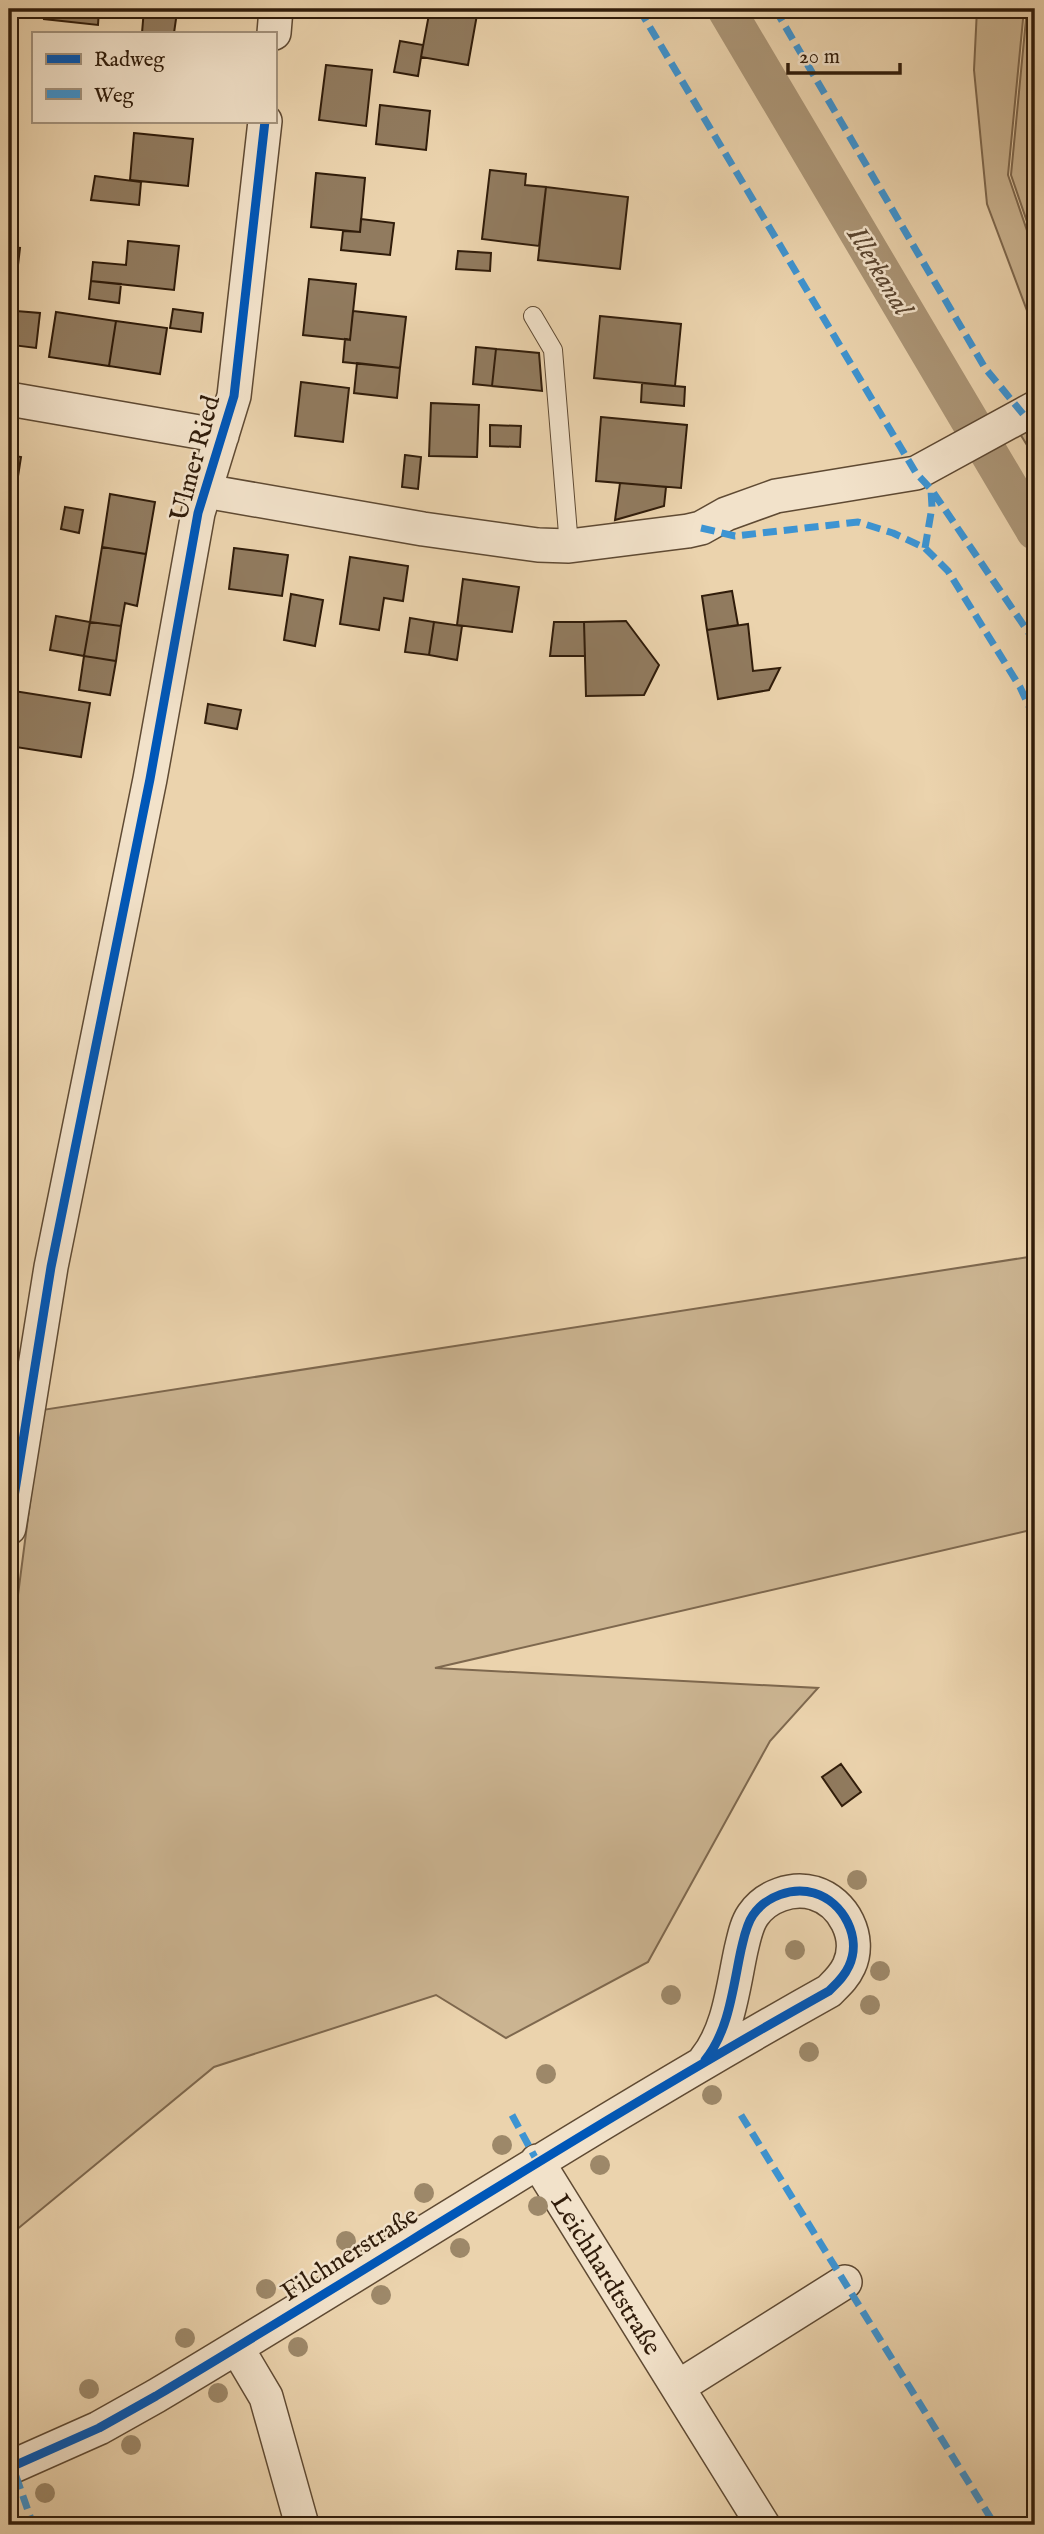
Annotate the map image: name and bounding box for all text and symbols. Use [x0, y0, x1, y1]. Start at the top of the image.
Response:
legend [32, 32, 276, 122]
scale bar [788, 32, 900, 76]
text: 20 m [799, 44, 840, 71]
text: Radweg [94, 47, 165, 74]
text: Weg [94, 83, 135, 110]
water label: Illerkanal [838, 219, 921, 325]
street label: Ulmer Ried [163, 392, 228, 525]
street label: Leichhardtstraße [543, 2188, 669, 2362]
street label: Filchnerstraße [275, 2199, 424, 2309]

